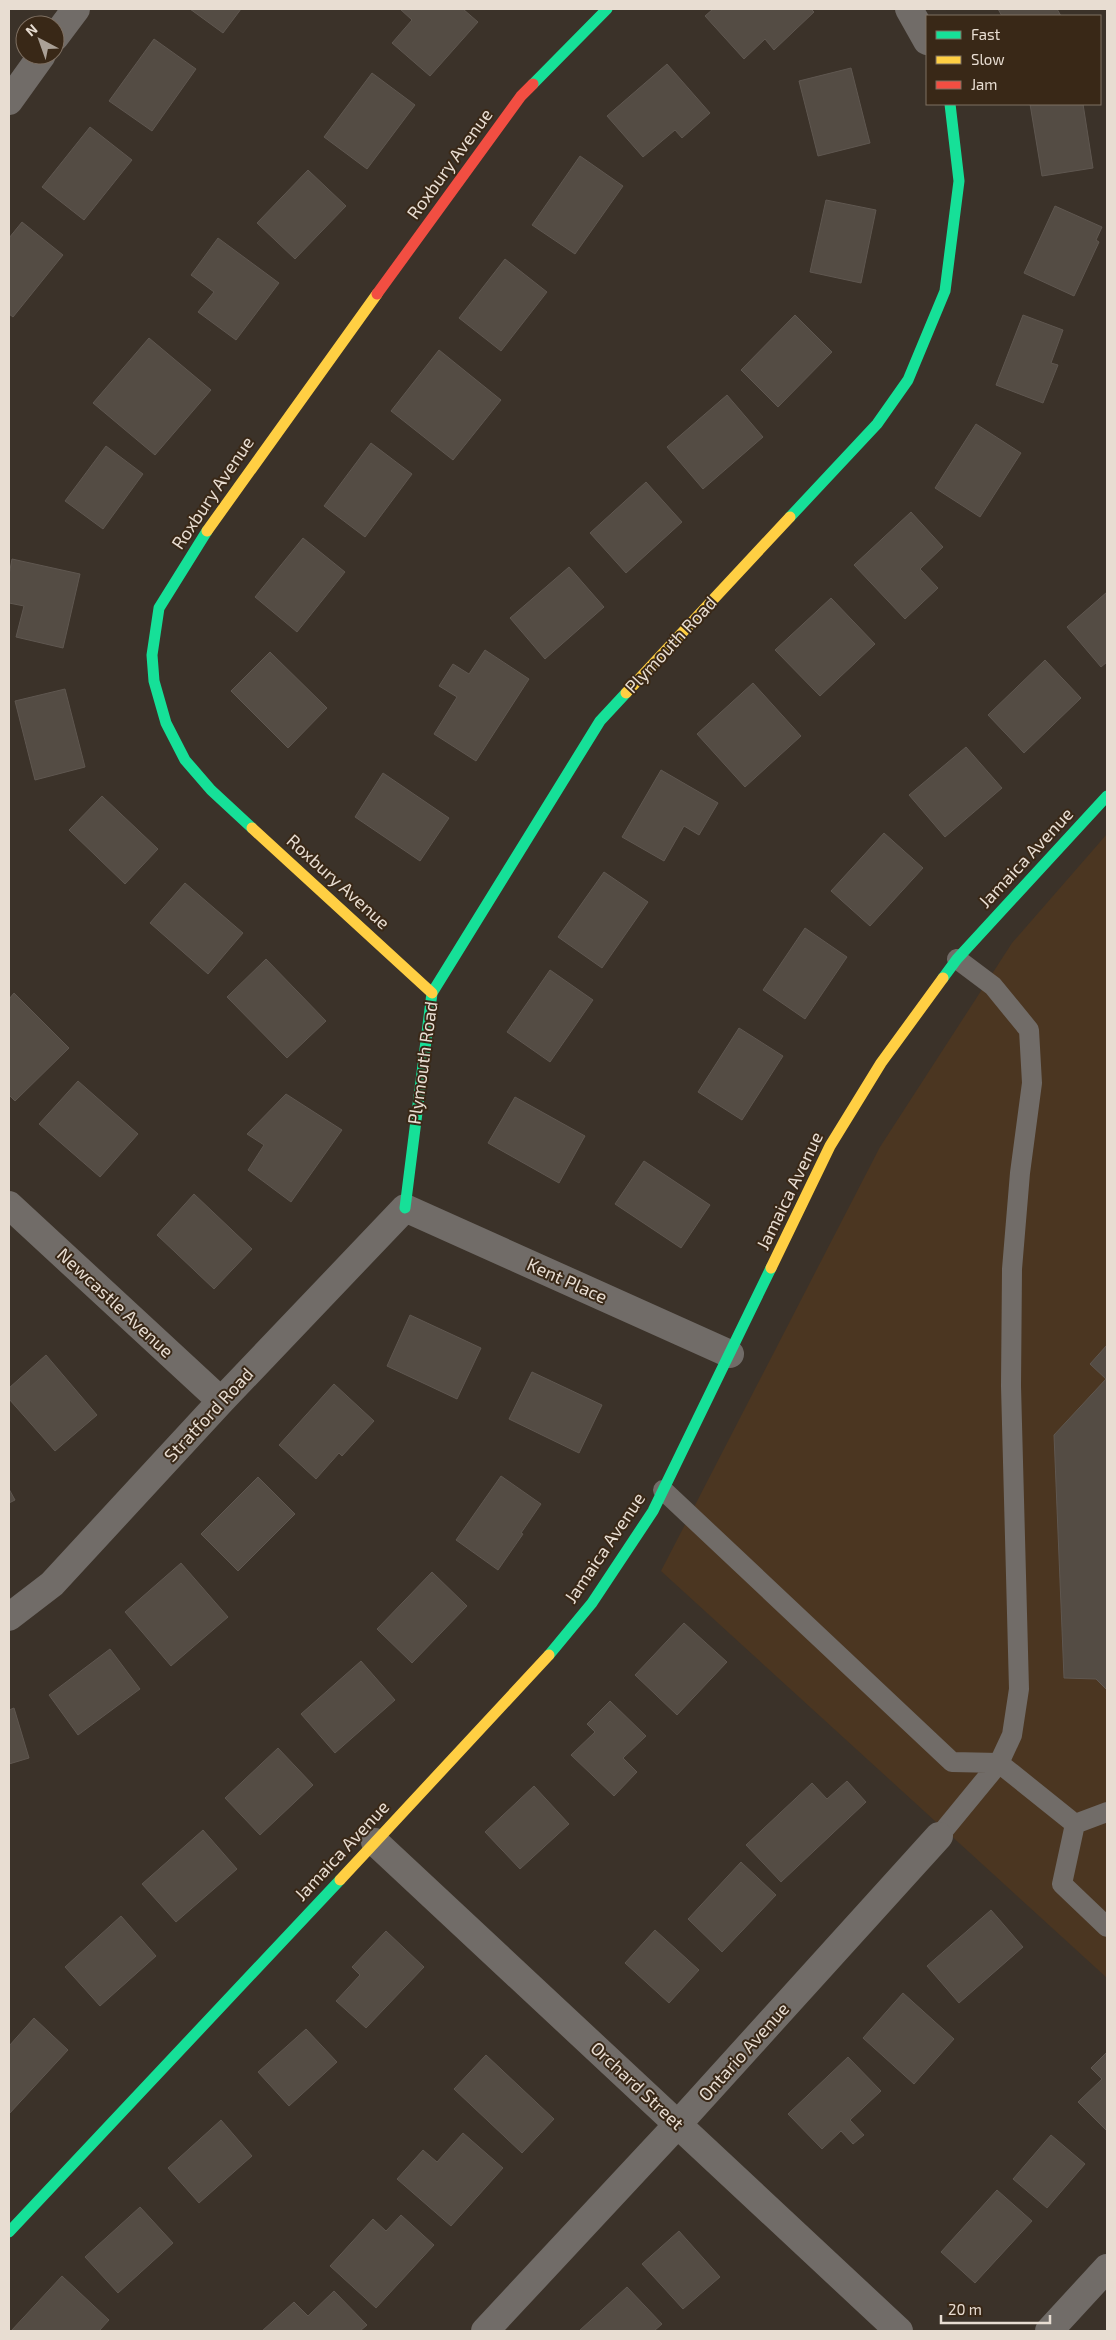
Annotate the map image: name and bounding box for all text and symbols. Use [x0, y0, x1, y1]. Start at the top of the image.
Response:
north arrow [15, 15, 65, 65]
legend [926, 15, 1101, 105]
text: N [22, 20, 41, 40]
text: Fast [971, 25, 1001, 43]
text: Slow [971, 50, 1005, 68]
text: Jam [971, 75, 997, 93]
street label: Roxbury Avenue [402, 104, 497, 223]
street label: Roxbury Avenue [166, 432, 258, 553]
street label: Plymouth Road [620, 591, 721, 697]
street label: Jamaica Avenue [973, 803, 1077, 912]
street label: Roxbury Avenue [283, 829, 395, 933]
street label: Plymouth Road [402, 1000, 442, 1126]
street label: Jamaica Avenue [751, 1128, 827, 1253]
street label: Newcastle Avenue [53, 1243, 178, 1362]
street label: Kent Place [524, 1253, 611, 1308]
street label: Stratford Road [159, 1363, 257, 1466]
street label: Jamaica Avenue [559, 1488, 649, 1607]
street label: Jamaica Avenue [289, 1796, 393, 1905]
street label: Ontario Avenue [693, 1998, 793, 2105]
street label: Orchard Street [586, 2036, 689, 2134]
scale bar [941, 2292, 1050, 2324]
text: 20 m [948, 2300, 982, 2318]

